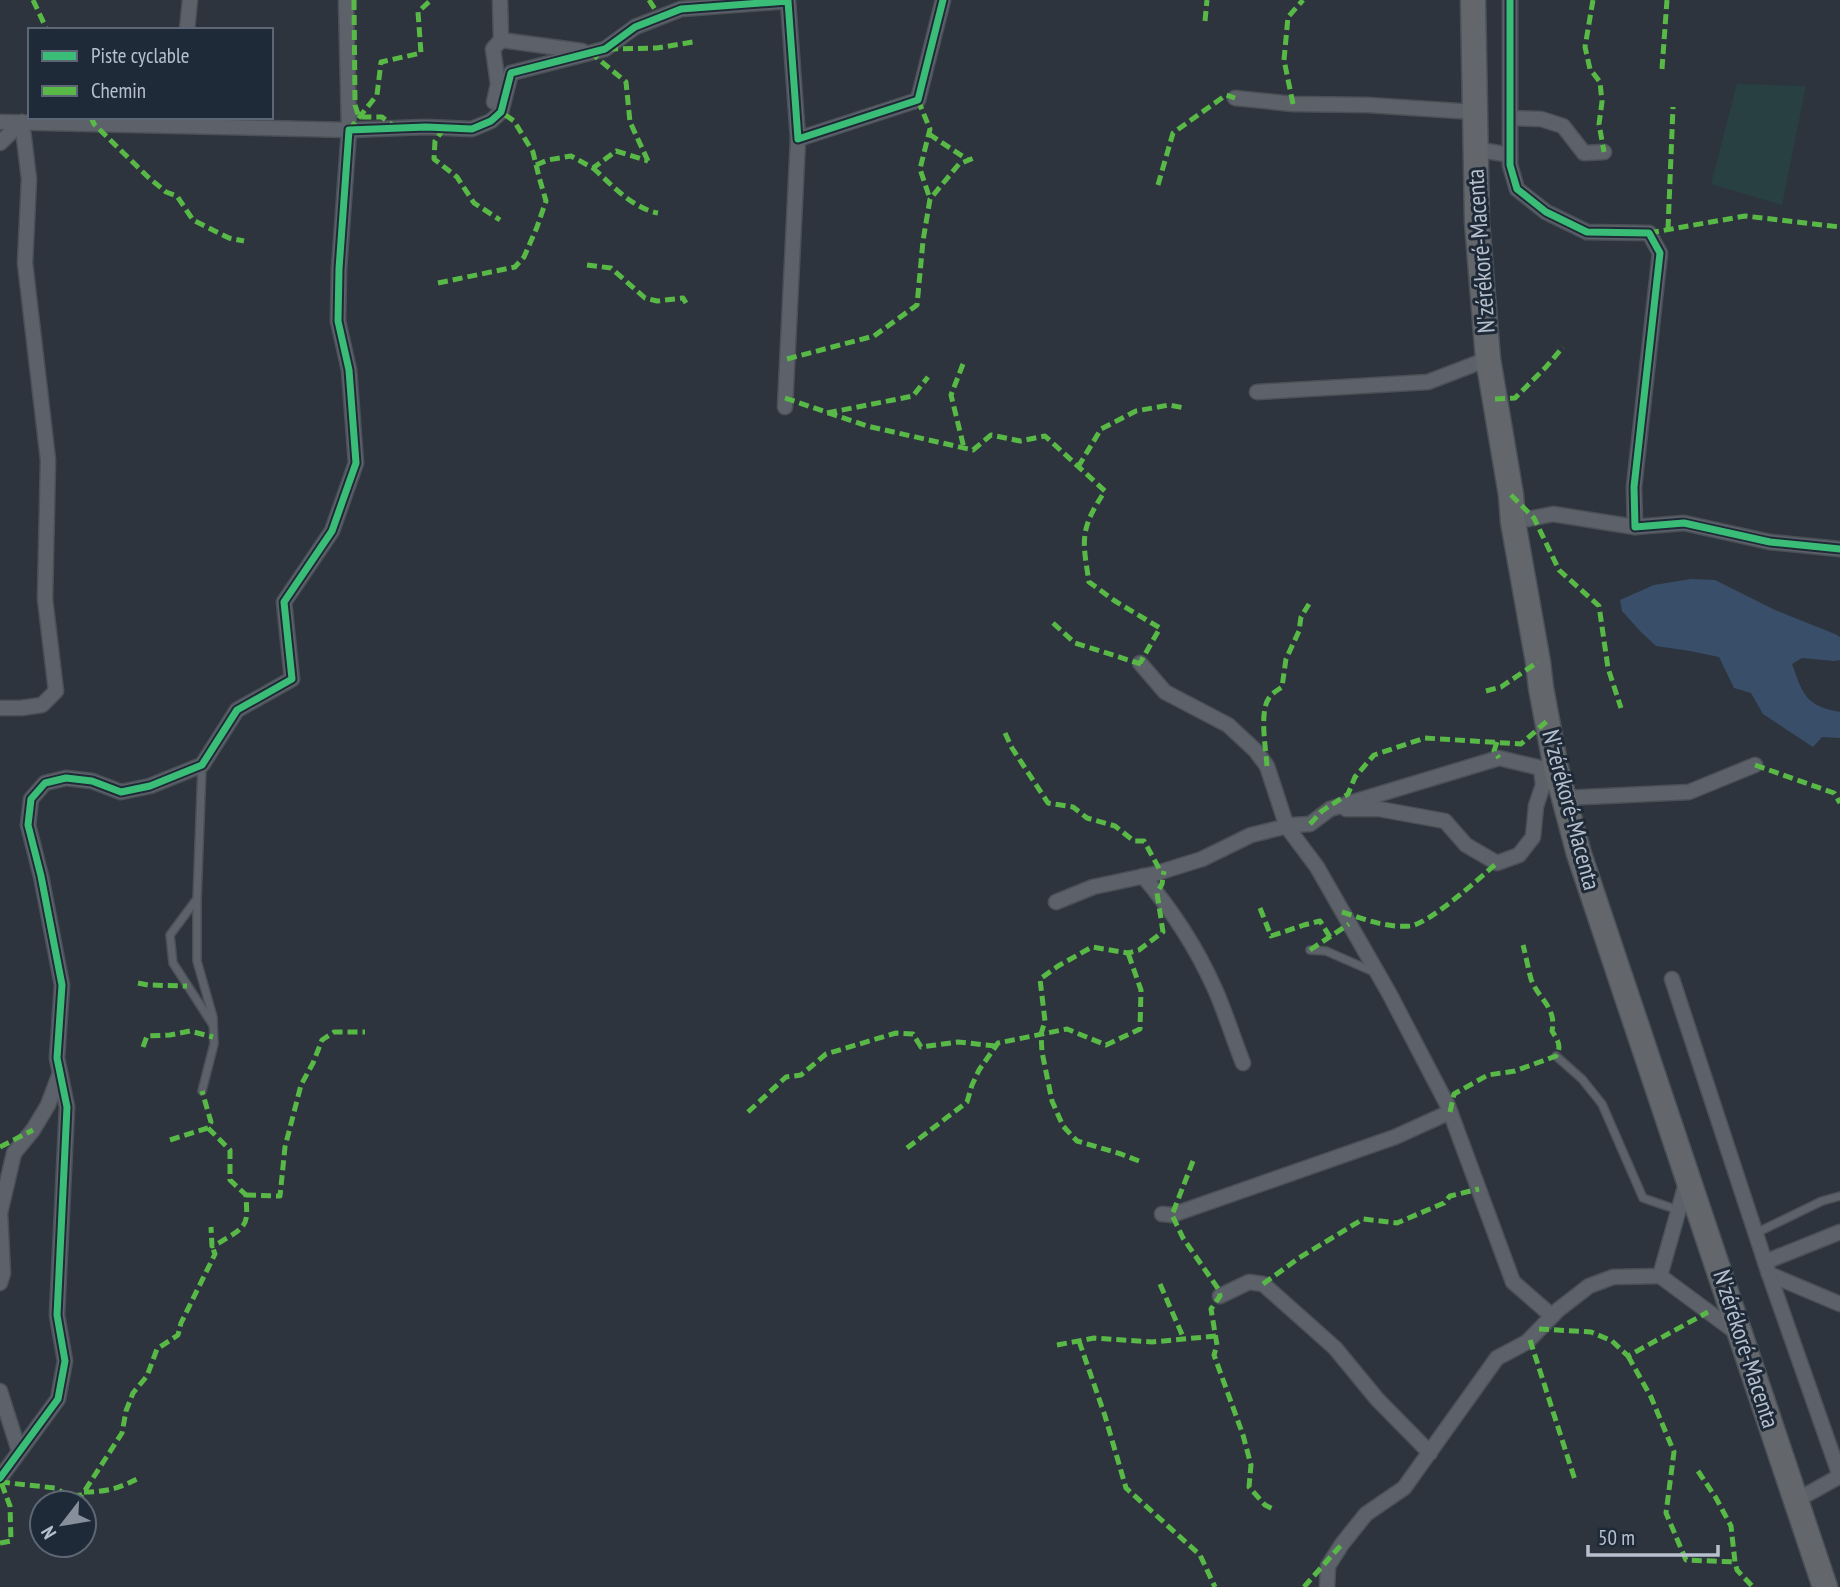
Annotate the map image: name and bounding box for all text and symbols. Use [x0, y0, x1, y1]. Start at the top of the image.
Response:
legend [28, 28, 273, 119]
text: Piste cyclable [91, 42, 189, 69]
text: Chemin [91, 77, 146, 104]
street label: N'zérékoré-Macenta [1459, 168, 1502, 334]
street label: N'zérékoré-Macenta [1535, 726, 1608, 893]
street label: N'zérékoré-Macenta [1706, 1266, 1787, 1432]
north arrow [28, 1489, 98, 1559]
scale bar [1588, 1514, 1717, 1558]
text: N [35, 1522, 61, 1543]
text: 50 m [1598, 1524, 1635, 1551]

